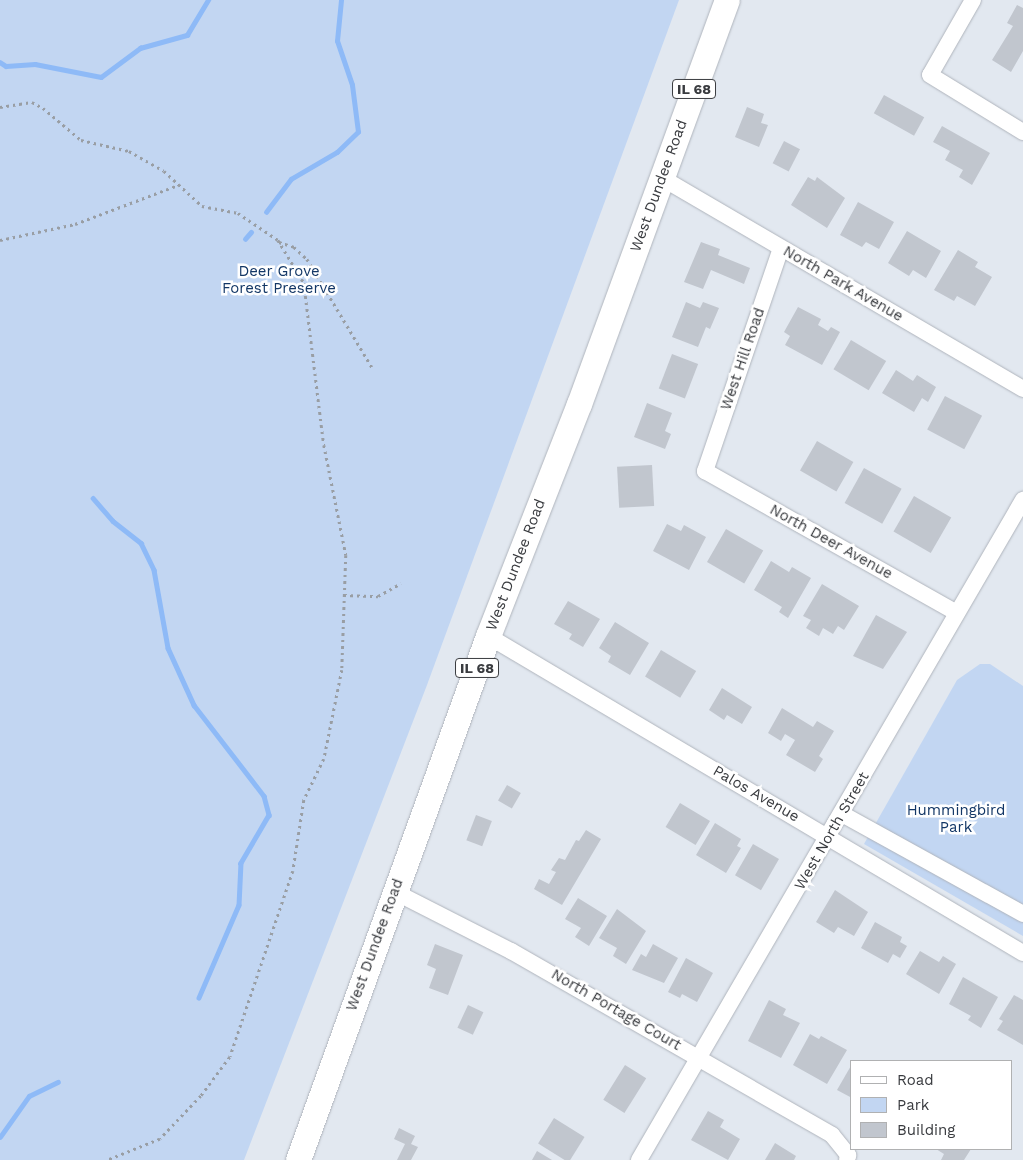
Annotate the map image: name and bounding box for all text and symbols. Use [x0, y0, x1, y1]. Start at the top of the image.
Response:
road number: IL 68 [672, 78, 716, 100]
street label: West Dundee Road [627, 117, 691, 255]
street label: North Park Avenue [779, 242, 907, 326]
park label: Deer Grove Forest Preserve [222, 262, 336, 297]
street label: West Hill Road [717, 305, 769, 413]
street label: West Dundee Road [483, 497, 549, 633]
street label: North Deer Avenue [766, 501, 896, 583]
road number: IL 68 [454, 656, 500, 680]
street label: Palos Avenue [709, 762, 803, 826]
street label: West North Street [791, 769, 873, 893]
park label: Hummingbird Park [907, 801, 1005, 836]
street label: West Dundee Road [343, 876, 407, 1014]
street label: North Portage Court [548, 965, 684, 1055]
legend [850, 1060, 1013, 1150]
text: Road [897, 1071, 934, 1089]
text: Park [897, 1096, 929, 1114]
text: Building [897, 1121, 955, 1139]

